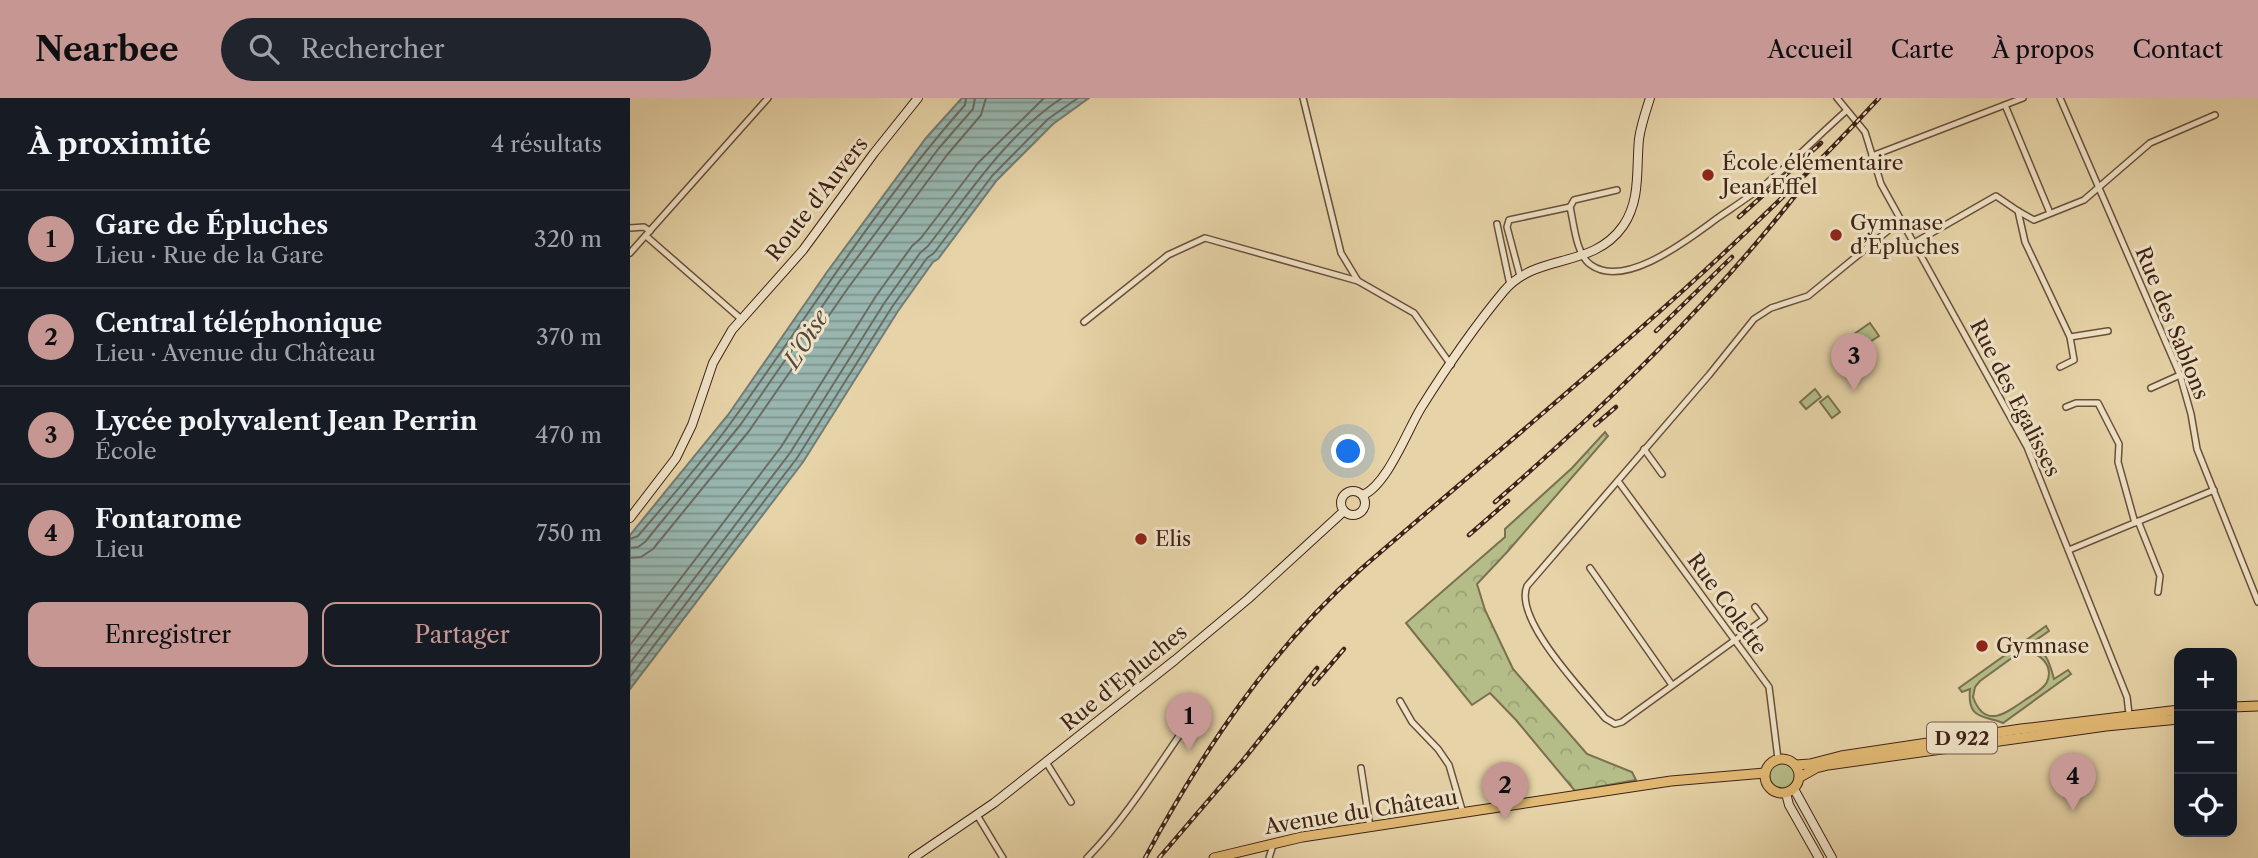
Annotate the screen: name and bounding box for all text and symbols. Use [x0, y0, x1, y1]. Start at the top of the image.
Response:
search box [221, 18, 711, 81]
text: Nearbee [35, 29, 179, 70]
icon: search [245, 30, 283, 68]
text: Rechercher [301, 33, 445, 65]
text: Accueil [1768, 35, 1853, 64]
text: Carte [1891, 35, 1954, 64]
text: À propos [1992, 35, 2095, 64]
text: Contact [2133, 35, 2223, 64]
text: À proximité [28, 125, 211, 162]
text: 4 résultats [491, 130, 602, 158]
street label: Route d'Auvers [760, 132, 873, 266]
place label: École élémentaire Jean Effel [1719, 150, 1903, 199]
marker: École élémentaire Jean Effel [1700, 167, 1716, 183]
text: Gare de Épluches [95, 209, 328, 241]
place label: Gymnase d’Epluches [1850, 210, 1960, 259]
text: 1 [46, 225, 56, 253]
text: 320 m [534, 225, 602, 253]
marker: Gymnase d’Epluches [1828, 227, 1844, 243]
text: Lieu · Rue de la Gare [95, 241, 324, 269]
street label: Rue des Sablons [2130, 243, 2215, 403]
water label: L'Oise [776, 304, 835, 375]
text: Central téléphonique [95, 307, 382, 339]
street label: Rue des Egalisses [1965, 315, 2066, 481]
text: 2 [44, 323, 58, 351]
text: 370 m [536, 323, 602, 351]
pin: 3 [1831, 333, 1877, 391]
text: Lieu · Avenue du Château [95, 339, 376, 367]
text: Lycée polyvalent Jean Perrin [95, 405, 478, 437]
text: 3 [45, 421, 58, 449]
text: 470 m [535, 421, 602, 449]
your location [1331, 434, 1365, 468]
text: École [95, 437, 157, 465]
text: Fontarome [95, 503, 242, 535]
text: 4 [44, 519, 58, 547]
text: 750 m [536, 519, 602, 547]
place label: Elis [1155, 526, 1191, 551]
marker: Elis [1133, 531, 1149, 547]
text: Lieu [95, 535, 144, 563]
street label: Rue Colette [1682, 548, 1773, 659]
button: Enregistrer [28, 602, 308, 667]
button: Partager [322, 602, 602, 667]
street label: Rue d'Epluches [1056, 619, 1192, 736]
place label: Gymnase [1996, 633, 2089, 658]
marker: Gymnase [1974, 638, 1990, 654]
map controls [2174, 648, 2237, 837]
button: + [2174, 648, 2237, 711]
pin: 1 [1166, 693, 1212, 751]
button: − [2174, 711, 2237, 774]
road number: D 922 [1927, 722, 1997, 754]
pin: 4 [2050, 753, 2096, 811]
pin: 2 [1482, 762, 1528, 820]
button: locate [2174, 774, 2237, 837]
street label: Avenue du Château [1262, 784, 1459, 839]

